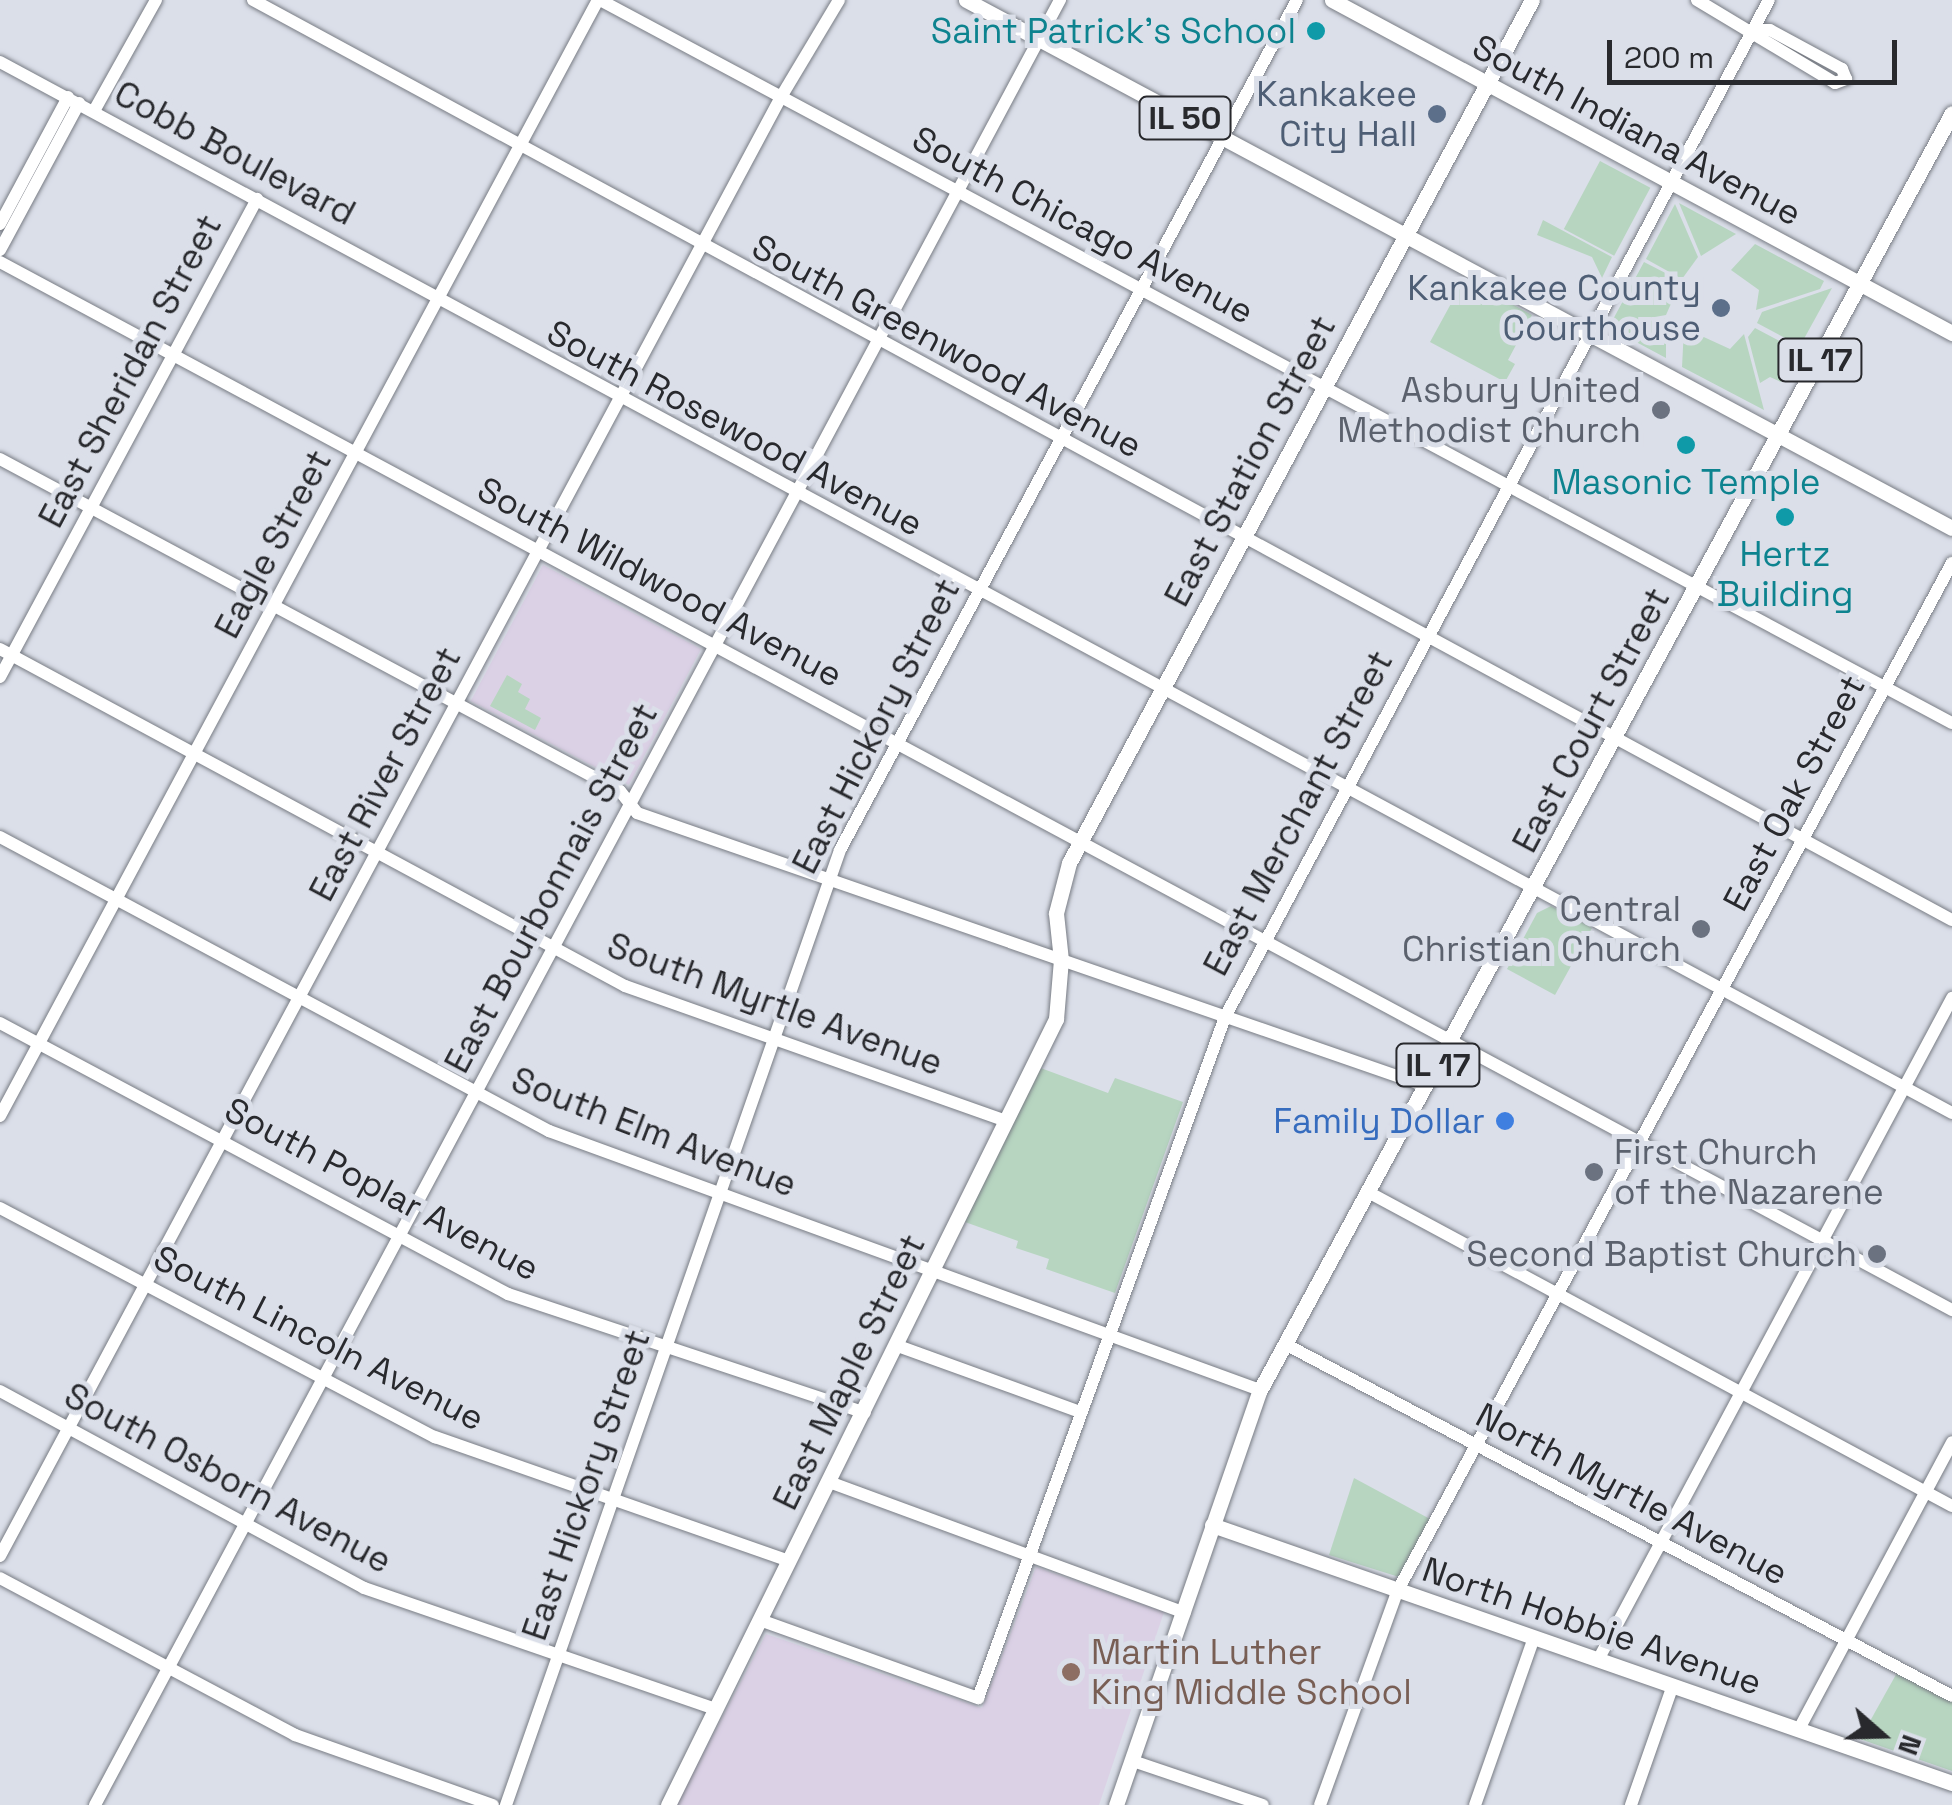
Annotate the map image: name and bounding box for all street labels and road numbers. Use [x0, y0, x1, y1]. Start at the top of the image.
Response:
street label: South Indiana Avenue [1465, 25, 1809, 235]
street label: Cobb Boulevard [107, 72, 363, 234]
road number: IL 50 [1138, 91, 1232, 145]
street label: South Chicago Avenue [905, 117, 1261, 333]
street label: East Sheridan Street [30, 207, 230, 535]
street label: South Greenwood Avenue [745, 225, 1149, 467]
street label: East Station Street [1156, 309, 1344, 613]
street label: South Rosewood Avenue [540, 311, 930, 545]
road number: IL 17 [1775, 333, 1865, 387]
street label: Eagle Street [206, 443, 340, 645]
street label: South Wildwood Avenue [470, 468, 850, 696]
street label: East Hickory Street [783, 571, 969, 881]
street label: East Court Street [1504, 581, 1678, 859]
street label: East River Street [300, 640, 470, 908]
street label: East Merchant Street [1194, 643, 1402, 983]
street label: East Oak Street [1714, 668, 1874, 918]
street label: East Bourbonnais Street [436, 696, 666, 1080]
street label: South Myrtle Avenue [602, 924, 948, 1084]
road number: IL 17 [1393, 1038, 1483, 1092]
street label: South Elm Avenue [505, 1058, 803, 1206]
street label: South Poplar Avenue [218, 1088, 546, 1290]
street label: East Maple Street [764, 1228, 934, 1516]
street label: South Lincoln Avenue [147, 1236, 491, 1440]
street label: East Hickory Street [513, 1324, 659, 1646]
street label: South Osborn Avenue [57, 1374, 399, 1582]
street label: North Myrtle Avenue [1469, 1394, 1795, 1594]
street label: North Hobbie Avenue [1417, 1548, 1767, 1704]

